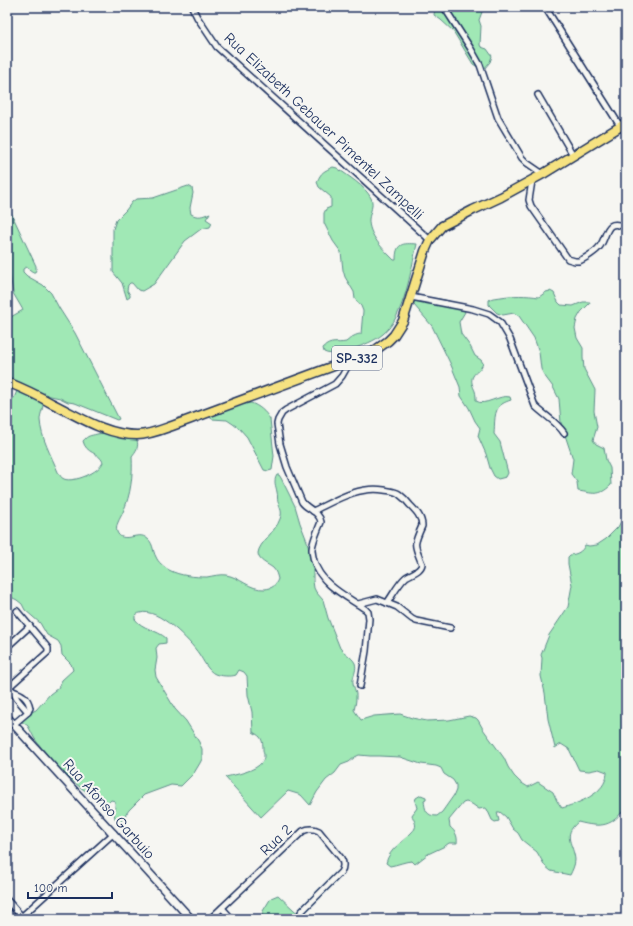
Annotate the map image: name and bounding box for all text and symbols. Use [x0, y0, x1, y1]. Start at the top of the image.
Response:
street label: Rua Elizabeth Gebauer Pimentel Zampelli [221, 29, 427, 223]
road number: SP-332 [332, 346, 382, 370]
street label: Rua Afonso Garbuio [59, 755, 159, 863]
street label: Rua 2 [256, 821, 296, 859]
scale bar [28, 874, 112, 900]
text: 100 m [34, 881, 67, 895]

